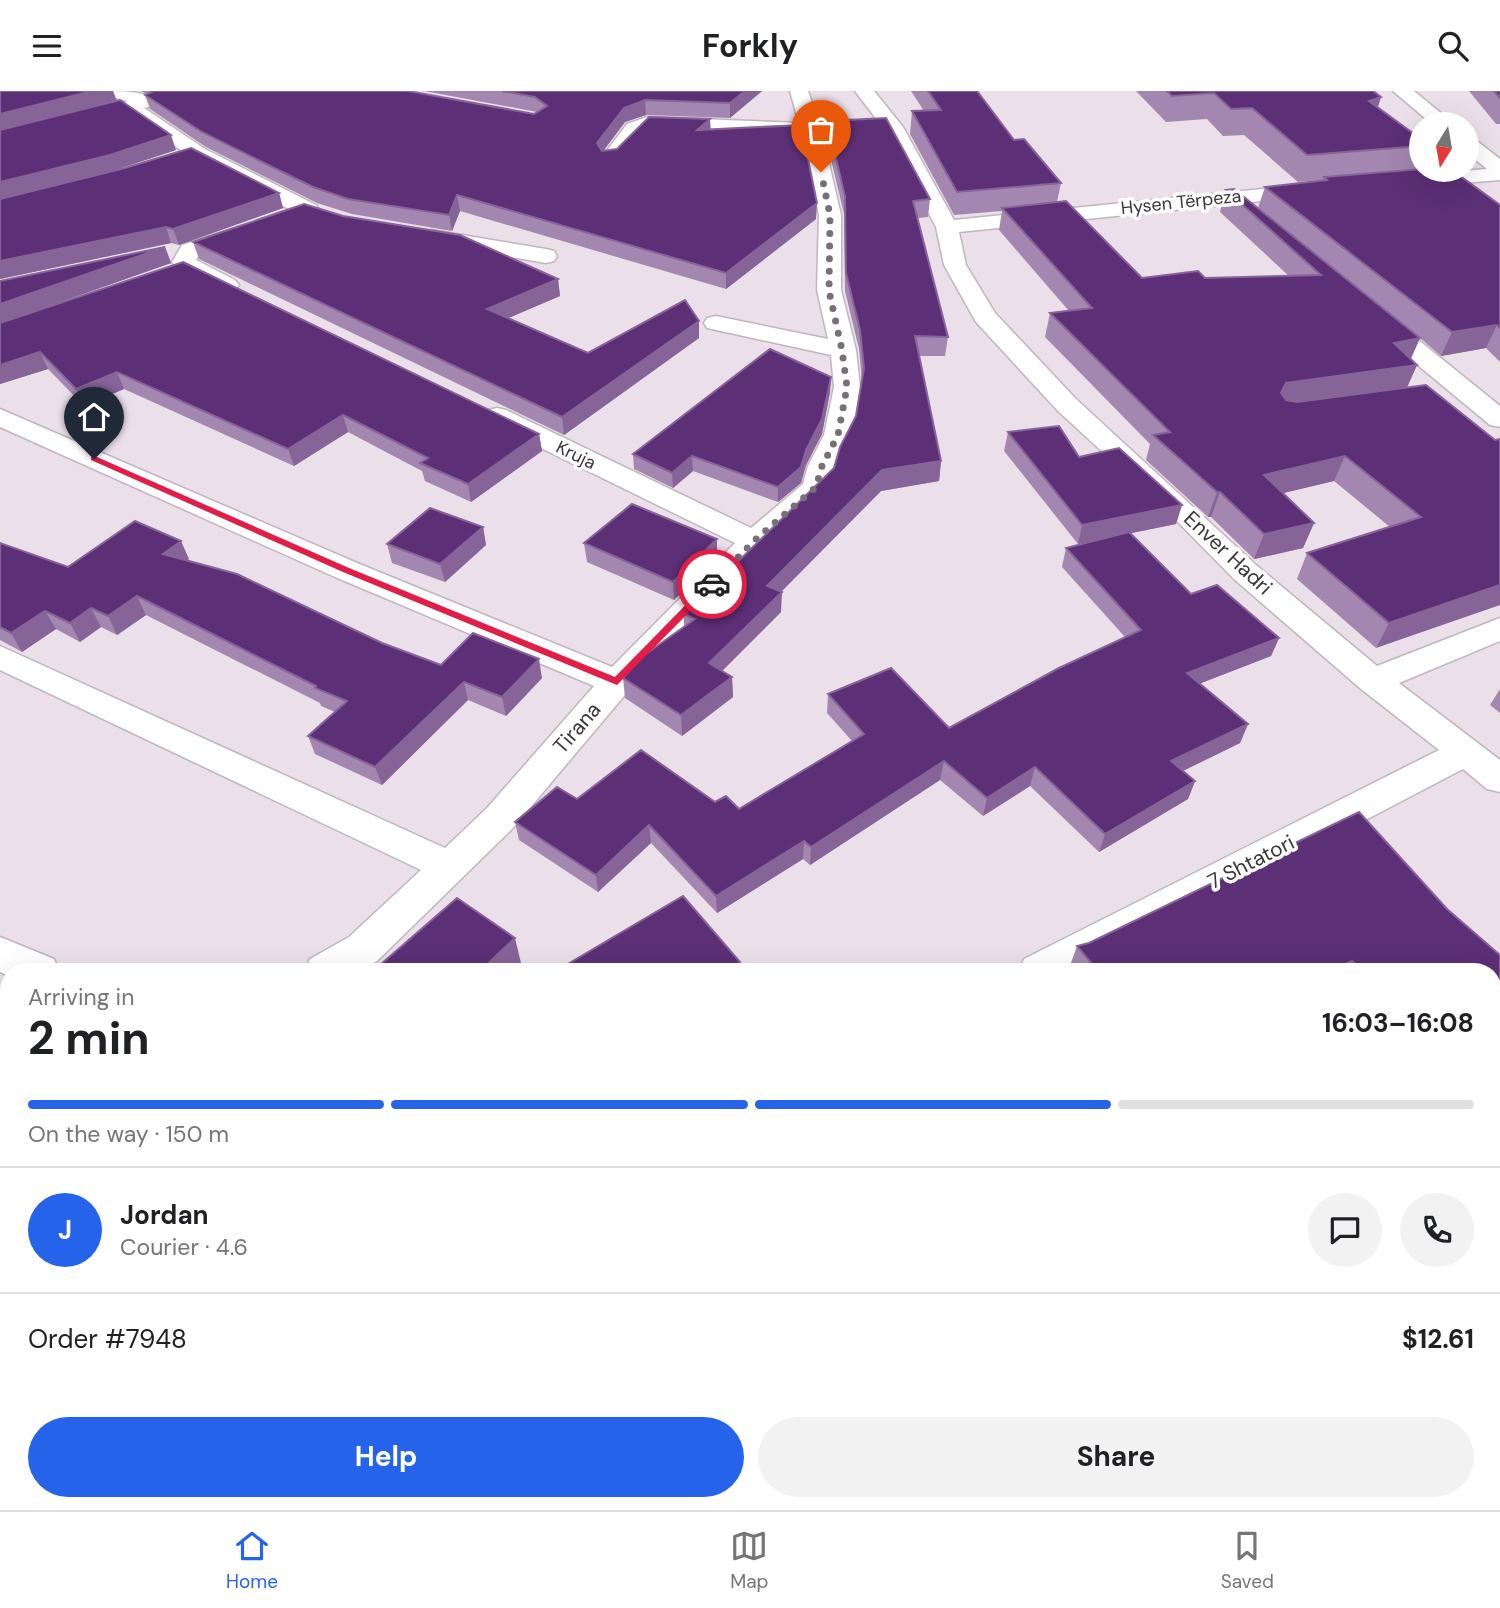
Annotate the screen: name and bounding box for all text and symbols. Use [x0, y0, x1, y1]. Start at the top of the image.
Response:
text: Forkly [702, 25, 798, 67]
icon: menu [28, 27, 66, 65]
icon: search [1434, 27, 1472, 65]
pin [791, 100, 851, 172]
icon: bag [802, 111, 840, 149]
north arrow [1409, 112, 1479, 182]
map controls [1409, 112, 1479, 182]
street label: Hysen Tërpeza [1120, 184, 1242, 220]
pin [64, 387, 124, 459]
icon: home [75, 398, 113, 436]
street label: Kruja [552, 435, 600, 475]
street label: Enver Hadri [1178, 505, 1278, 601]
courier [677, 549, 747, 619]
icon: car [693, 565, 731, 603]
street label: Tirana [547, 696, 607, 760]
street label: 7 Shtatori [1203, 828, 1299, 896]
text: Arriving in [28, 982, 134, 1012]
text: 16:03–16:08 [1322, 1006, 1474, 1040]
text: 2 min [28, 1008, 150, 1068]
text: On the way · 150 m [28, 1119, 229, 1149]
button: chat [1308, 1193, 1382, 1267]
button: phone [1400, 1193, 1474, 1267]
text: Jordan [120, 1198, 209, 1232]
text: J [58, 1213, 72, 1247]
text: Courier · 4.6 [120, 1232, 248, 1262]
text: Order #7948 [28, 1322, 187, 1356]
text: $12.61 [1402, 1322, 1474, 1356]
button: Help [28, 1417, 744, 1497]
button: Share [758, 1417, 1474, 1497]
tab: Home [226, 1527, 278, 1594]
tab: Map [730, 1527, 768, 1594]
tab: Saved [1221, 1527, 1274, 1594]

